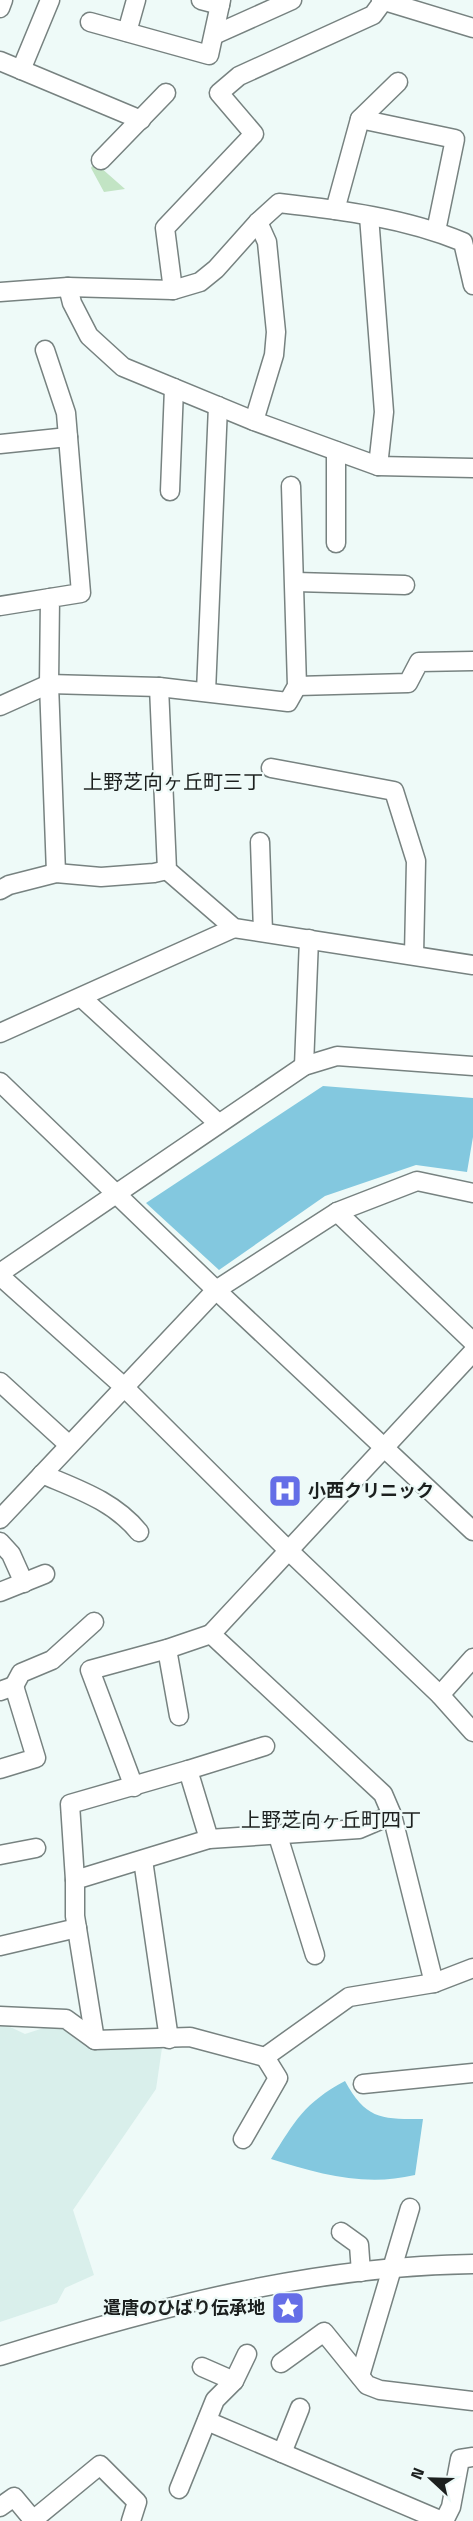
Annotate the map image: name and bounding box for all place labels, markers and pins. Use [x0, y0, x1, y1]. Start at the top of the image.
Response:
hospital icon: 小西クリニック [267, 1473, 303, 1509]
place label: 小西クリニック [308, 1477, 434, 1504]
place icon: 遣唐のひばり伝承地 [270, 2290, 306, 2326]
place label: 遣唐のひばり伝承地 [103, 2294, 265, 2321]

